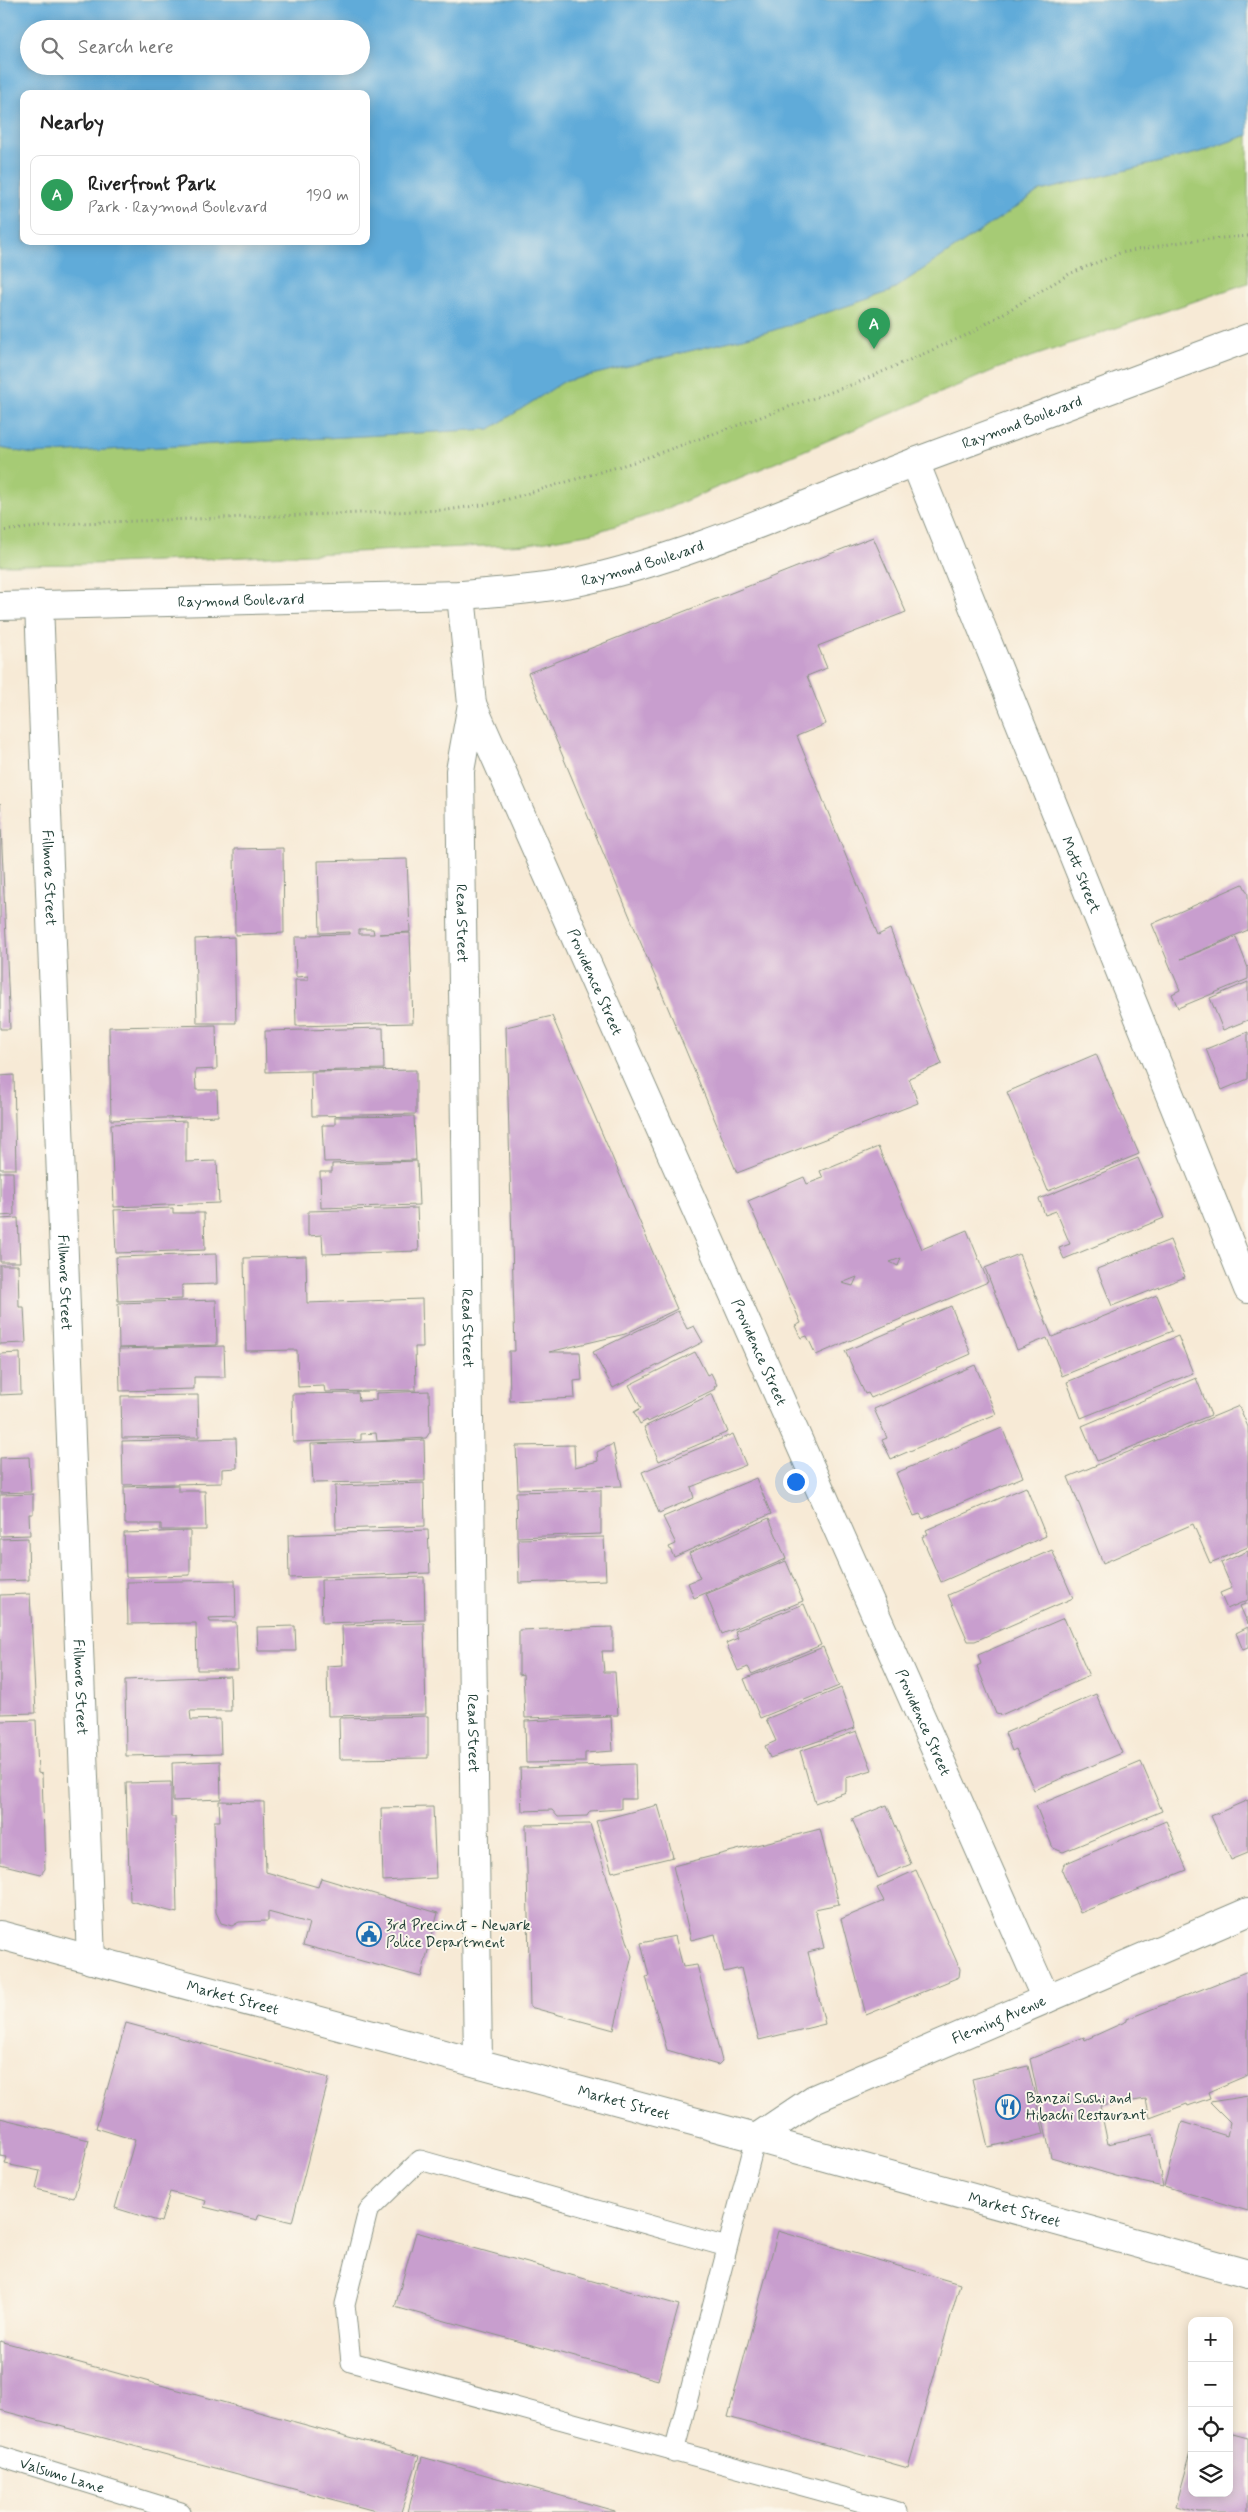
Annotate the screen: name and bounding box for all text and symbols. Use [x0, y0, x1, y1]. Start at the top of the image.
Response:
search box [20, 20, 370, 75]
icon: search [38, 34, 66, 62]
text: Search here [78, 35, 174, 60]
text: Nearby [40, 109, 104, 137]
text: Riverfront Park [88, 172, 216, 197]
text: A [52, 185, 62, 206]
text: 190 m [306, 185, 349, 206]
text: Park · Raymond Boulevard [88, 197, 267, 218]
pin: A [858, 308, 890, 349]
street label: Raymond Boulevard [959, 392, 1085, 454]
street label: Raymond Boulevard [580, 536, 707, 592]
street label: Raymond Boulevard [177, 590, 305, 613]
street label: Fillmore Street [37, 829, 60, 926]
street label: Mott Street [1056, 834, 1105, 917]
street label: Read Street [451, 884, 472, 963]
street label: Providence Street [562, 926, 627, 1039]
street label: Fillmore Street [52, 1234, 76, 1331]
street label: Read Street [456, 1289, 477, 1368]
street label: Providence Street [726, 1296, 791, 1409]
your location [783, 1469, 809, 1495]
street label: Fillmore Street [68, 1639, 91, 1736]
street label: Providence Street [890, 1666, 955, 1780]
street label: Read Street [462, 1694, 483, 1773]
place label: 3rd Precinct - Newark Police Department [386, 1916, 531, 1953]
public building icon: 3rd Precinct - Newark Police Department [356, 1921, 382, 1947]
street label: Market Street [184, 1977, 281, 2020]
street label: Fleming Avenue [949, 1991, 1049, 2049]
street label: Market Street [575, 2082, 672, 2126]
place label: Banzai Sushi and Hibachi Restaurant [1026, 2089, 1147, 2126]
restaurant icon: Banzai Sushi and Hibachi Restaurant [995, 2094, 1021, 2120]
street label: Market Street [966, 2188, 1063, 2233]
map controls [1188, 2317, 1233, 2497]
button: + [1188, 2317, 1233, 2362]
button: − [1188, 2362, 1233, 2407]
button: locate [1188, 2407, 1233, 2452]
button: layers [1188, 2452, 1233, 2497]
street label: Valsumo Lane [17, 2454, 107, 2499]

